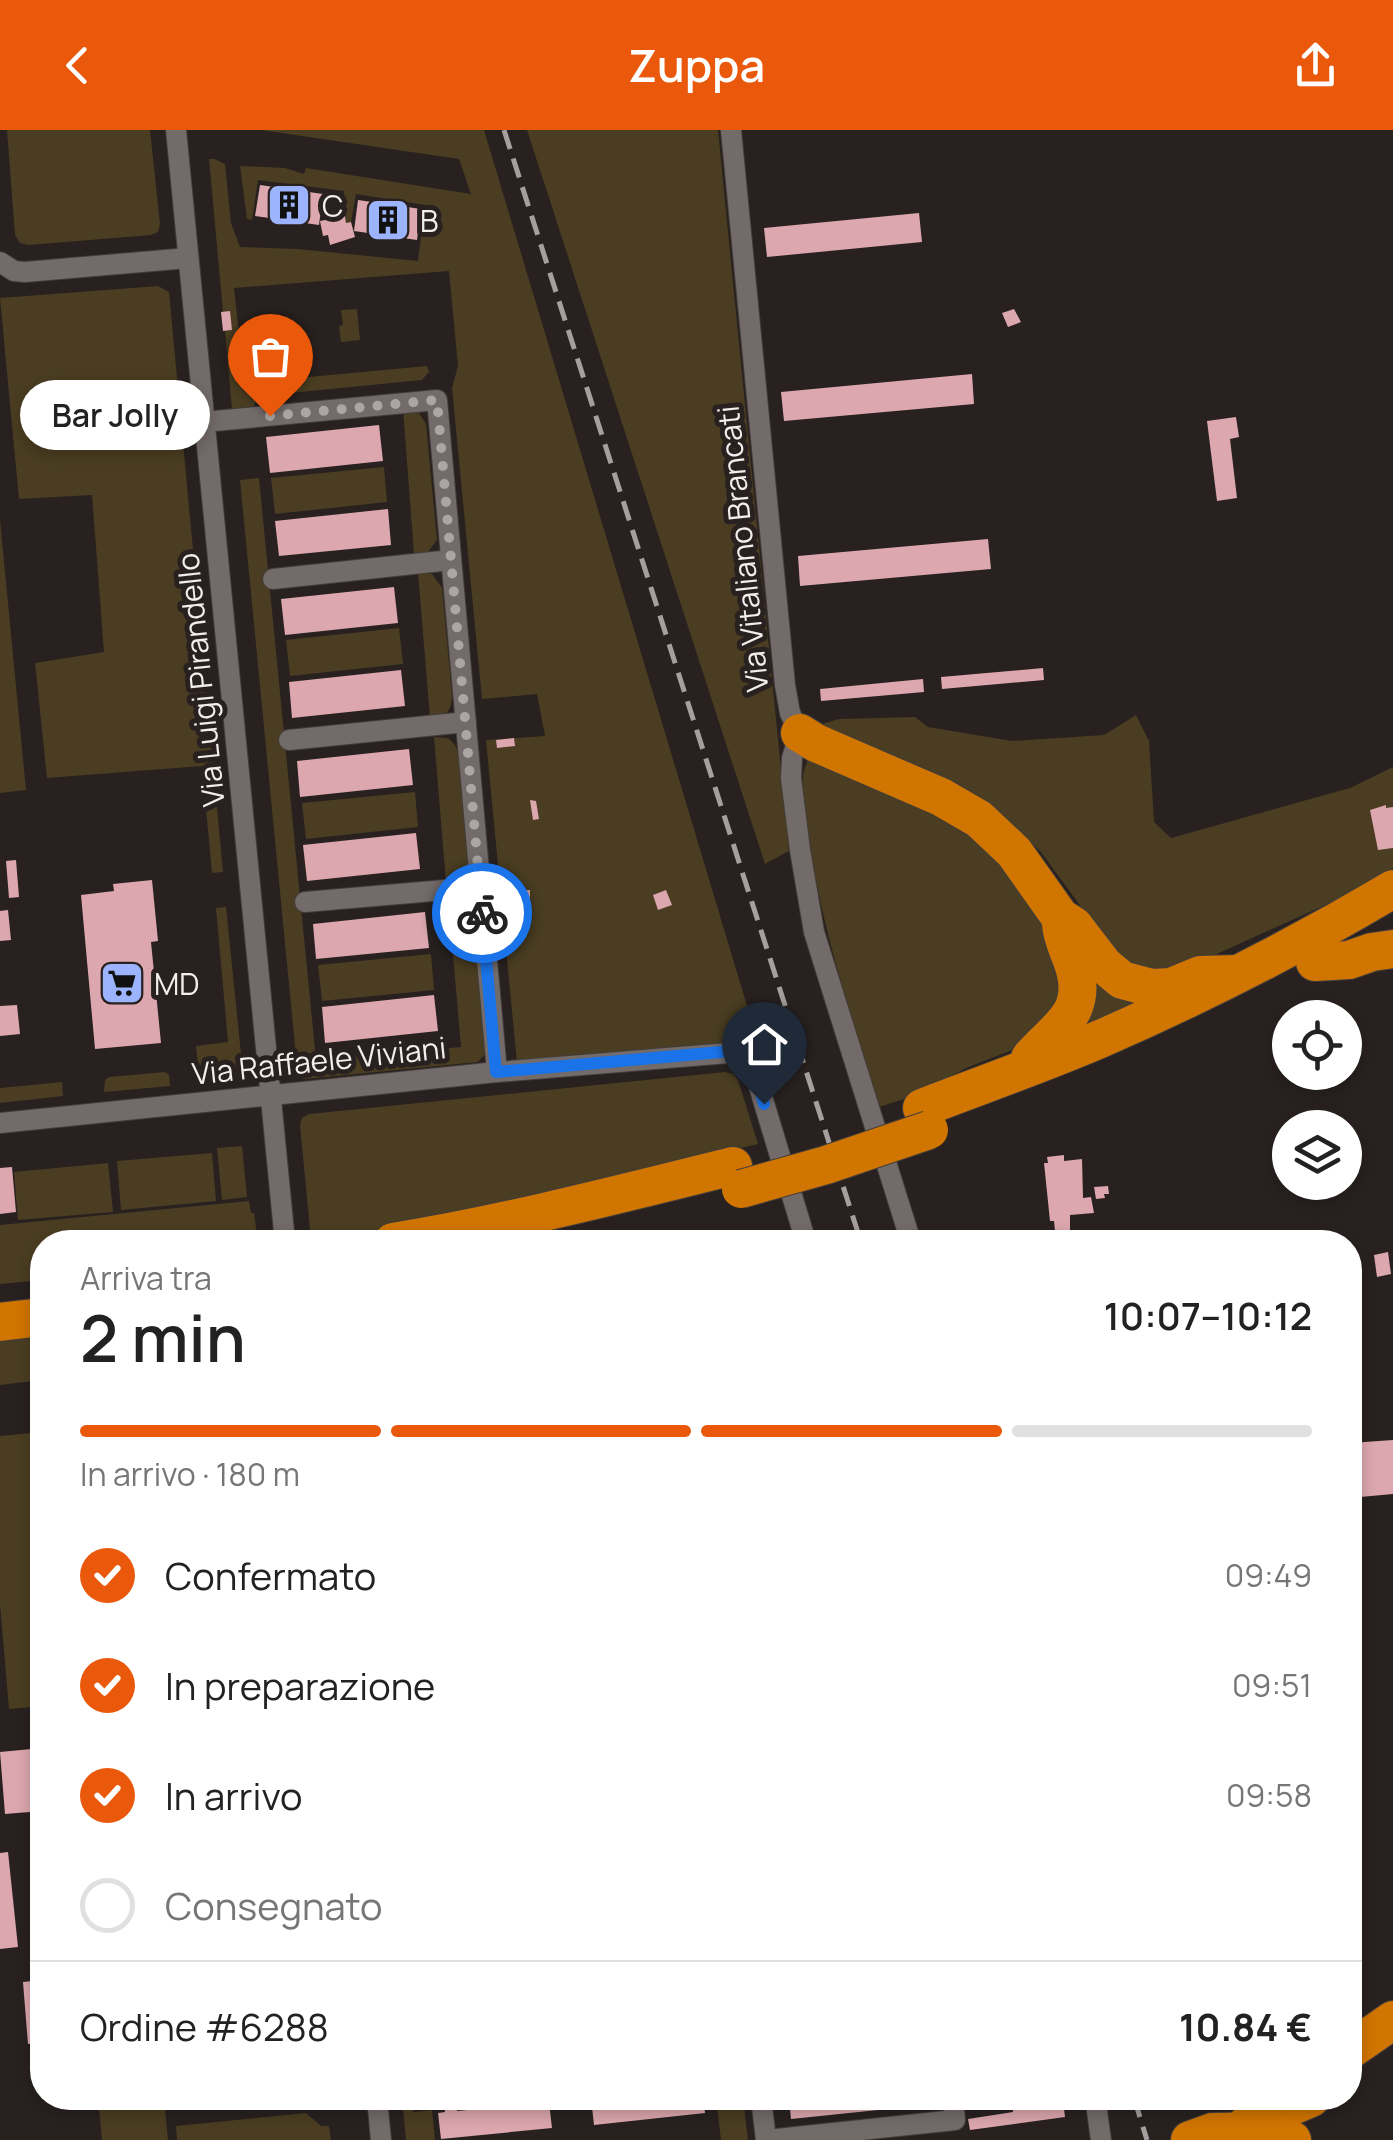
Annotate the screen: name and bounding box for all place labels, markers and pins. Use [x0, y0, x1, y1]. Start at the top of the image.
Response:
building icon: C [266, 182, 312, 228]
place label: C [322, 185, 343, 226]
building icon: B [365, 197, 411, 243]
place label: B [420, 200, 438, 241]
pin [228, 314, 313, 417]
callout: Bar Jolly [20, 381, 210, 451]
supermarket icon: MD [99, 960, 145, 1006]
place label: MD [154, 963, 199, 1004]
pin [722, 1002, 807, 1105]

